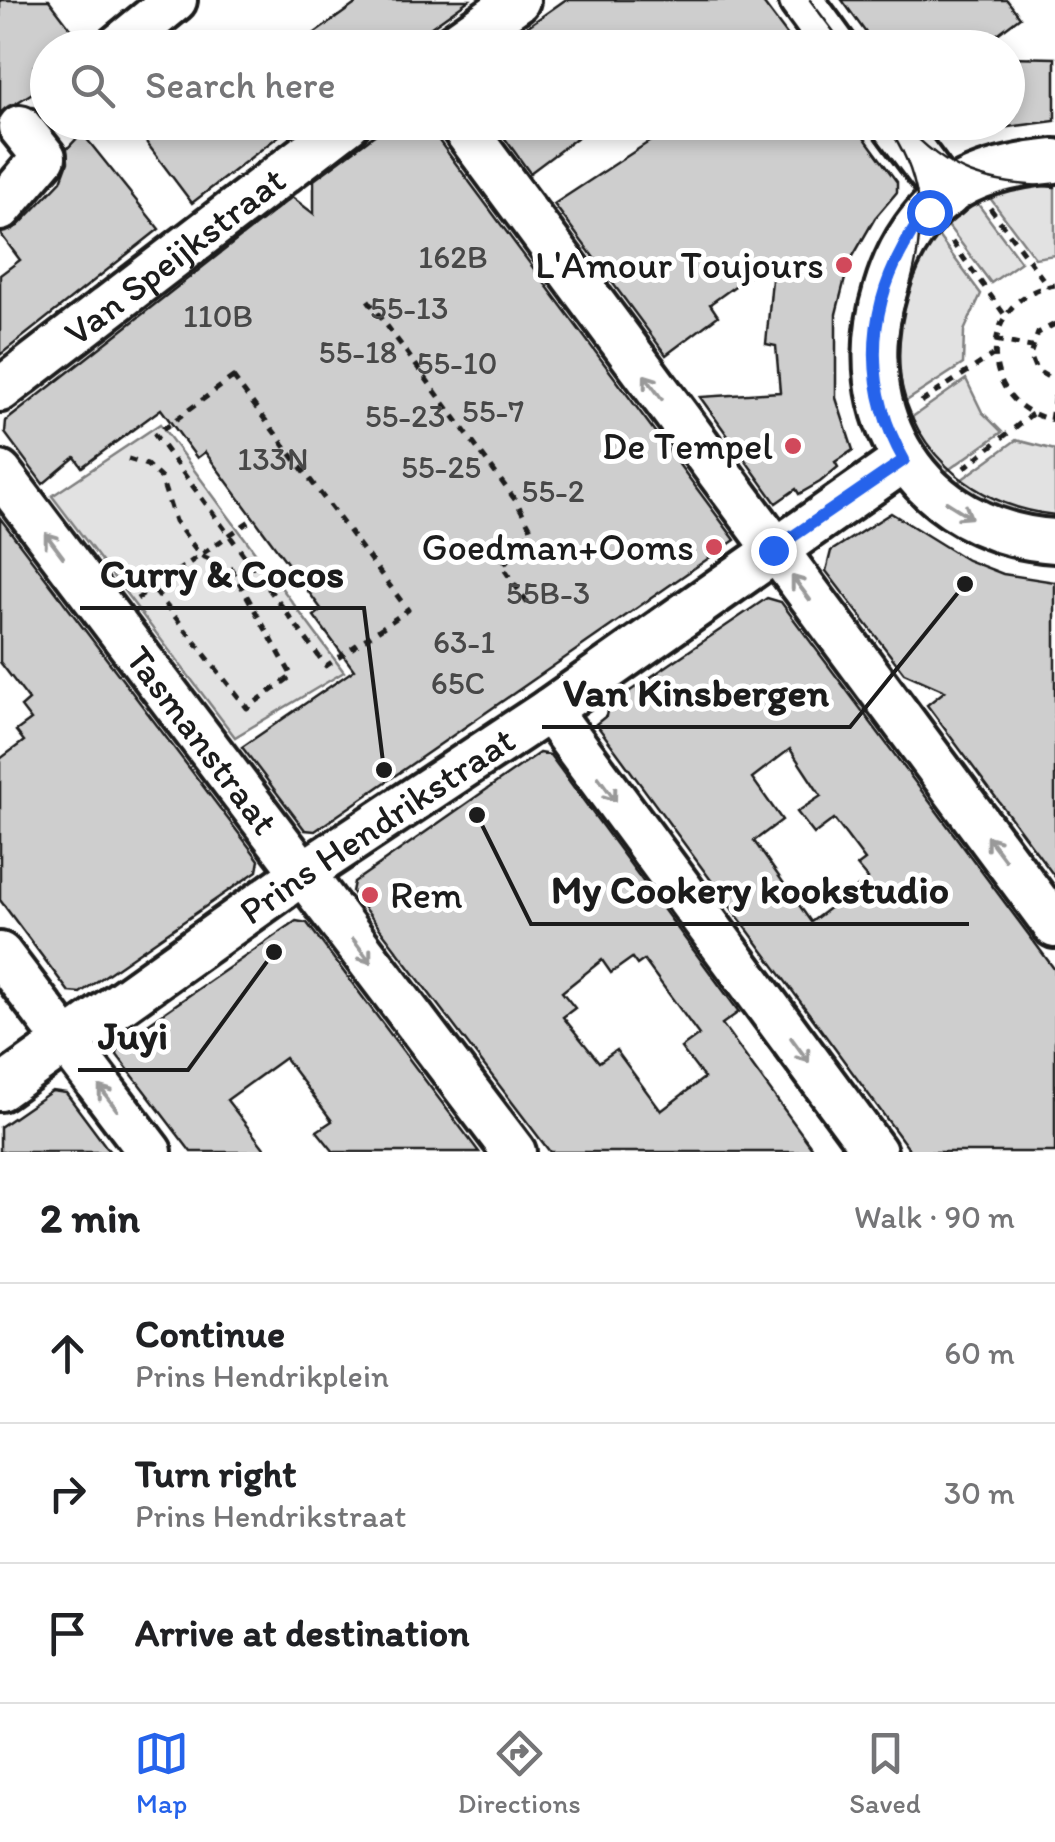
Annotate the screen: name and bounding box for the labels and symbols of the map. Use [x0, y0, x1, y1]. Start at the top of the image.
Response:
street label: Van Speijkstraat [55, 157, 294, 355]
route start [907, 190, 953, 236]
house number: 162B [418, 238, 488, 276]
place label: L'Amour Toujours [535, 242, 824, 288]
marker: L'Amour Toujours [833, 254, 855, 276]
house number: 55-13 [370, 289, 448, 327]
house number: 110B [183, 297, 253, 335]
house number: 55-18 [319, 333, 397, 371]
house number: 55-10 [417, 344, 498, 382]
one-way arrow [643, 374, 664, 401]
house number: 55-7 [462, 392, 524, 430]
house number: 55-23 [365, 397, 445, 435]
place label: De Tempel [602, 423, 773, 469]
marker: De Tempel [782, 435, 804, 457]
house number: 133N [237, 440, 309, 478]
house number: 55-25 [401, 448, 481, 486]
house number: 55-2 [521, 472, 585, 510]
one-way arrow [944, 500, 973, 521]
place label: Goedman+Ooms [421, 524, 694, 570]
route end [751, 528, 797, 574]
one-way arrow [44, 532, 65, 559]
marker: Goedman+Ooms [703, 536, 725, 558]
callout: Curry & Cocos [80, 538, 364, 608]
text: Curry & Cocos [100, 549, 344, 597]
house number: 55B-3 [506, 574, 590, 612]
one-way arrow [791, 575, 812, 602]
house number: 63-1 [433, 623, 495, 661]
street label: Tasmanstraat [116, 637, 288, 844]
callout: Van Kinsbergen [542, 657, 850, 727]
house number: 65C [431, 664, 485, 702]
text: Van Kinsbergen [563, 668, 830, 716]
street label: Prins Hendrikstraat [230, 716, 523, 934]
one-way arrow [597, 775, 618, 802]
one-way arrow [986, 835, 1007, 862]
callout: My Cookery kookstudio [531, 854, 969, 924]
text: My Cookery kookstudio [551, 865, 949, 913]
place label: Rem [390, 872, 463, 918]
marker: Rem [359, 884, 381, 906]
one-way arrow [352, 937, 373, 964]
callout: Juyi [78, 1000, 188, 1070]
text: Juyi [97, 1011, 168, 1059]
one-way arrow [790, 1036, 811, 1063]
one-way arrow [98, 1085, 119, 1112]

